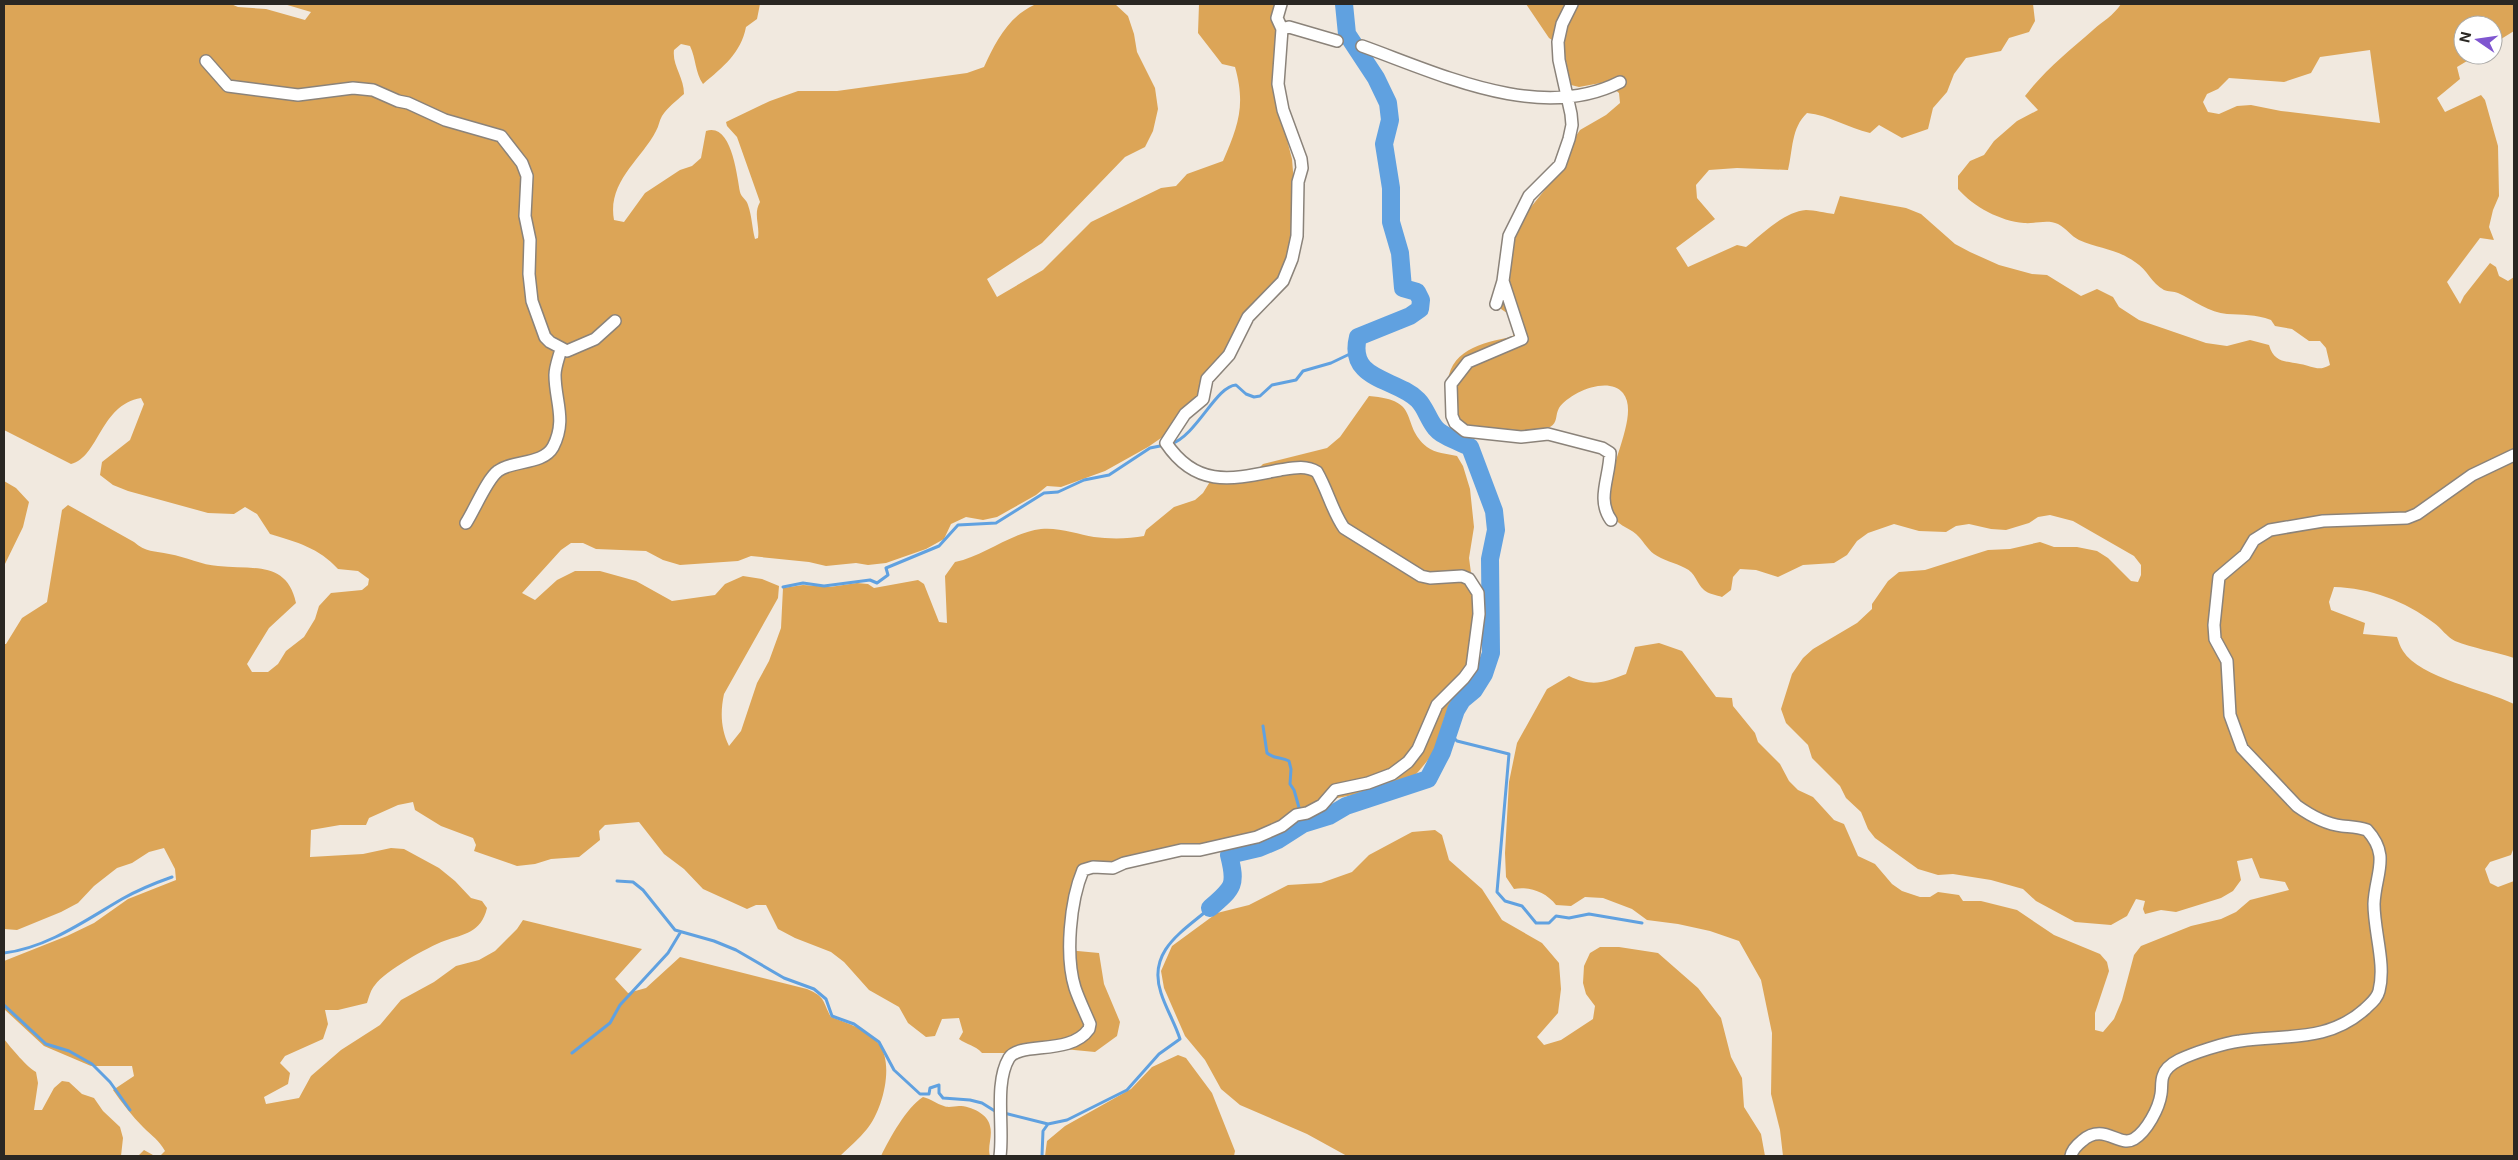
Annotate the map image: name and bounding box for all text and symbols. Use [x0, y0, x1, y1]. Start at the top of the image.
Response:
north arrow [2453, 15, 2503, 65]
text: N [2455, 30, 2474, 44]

